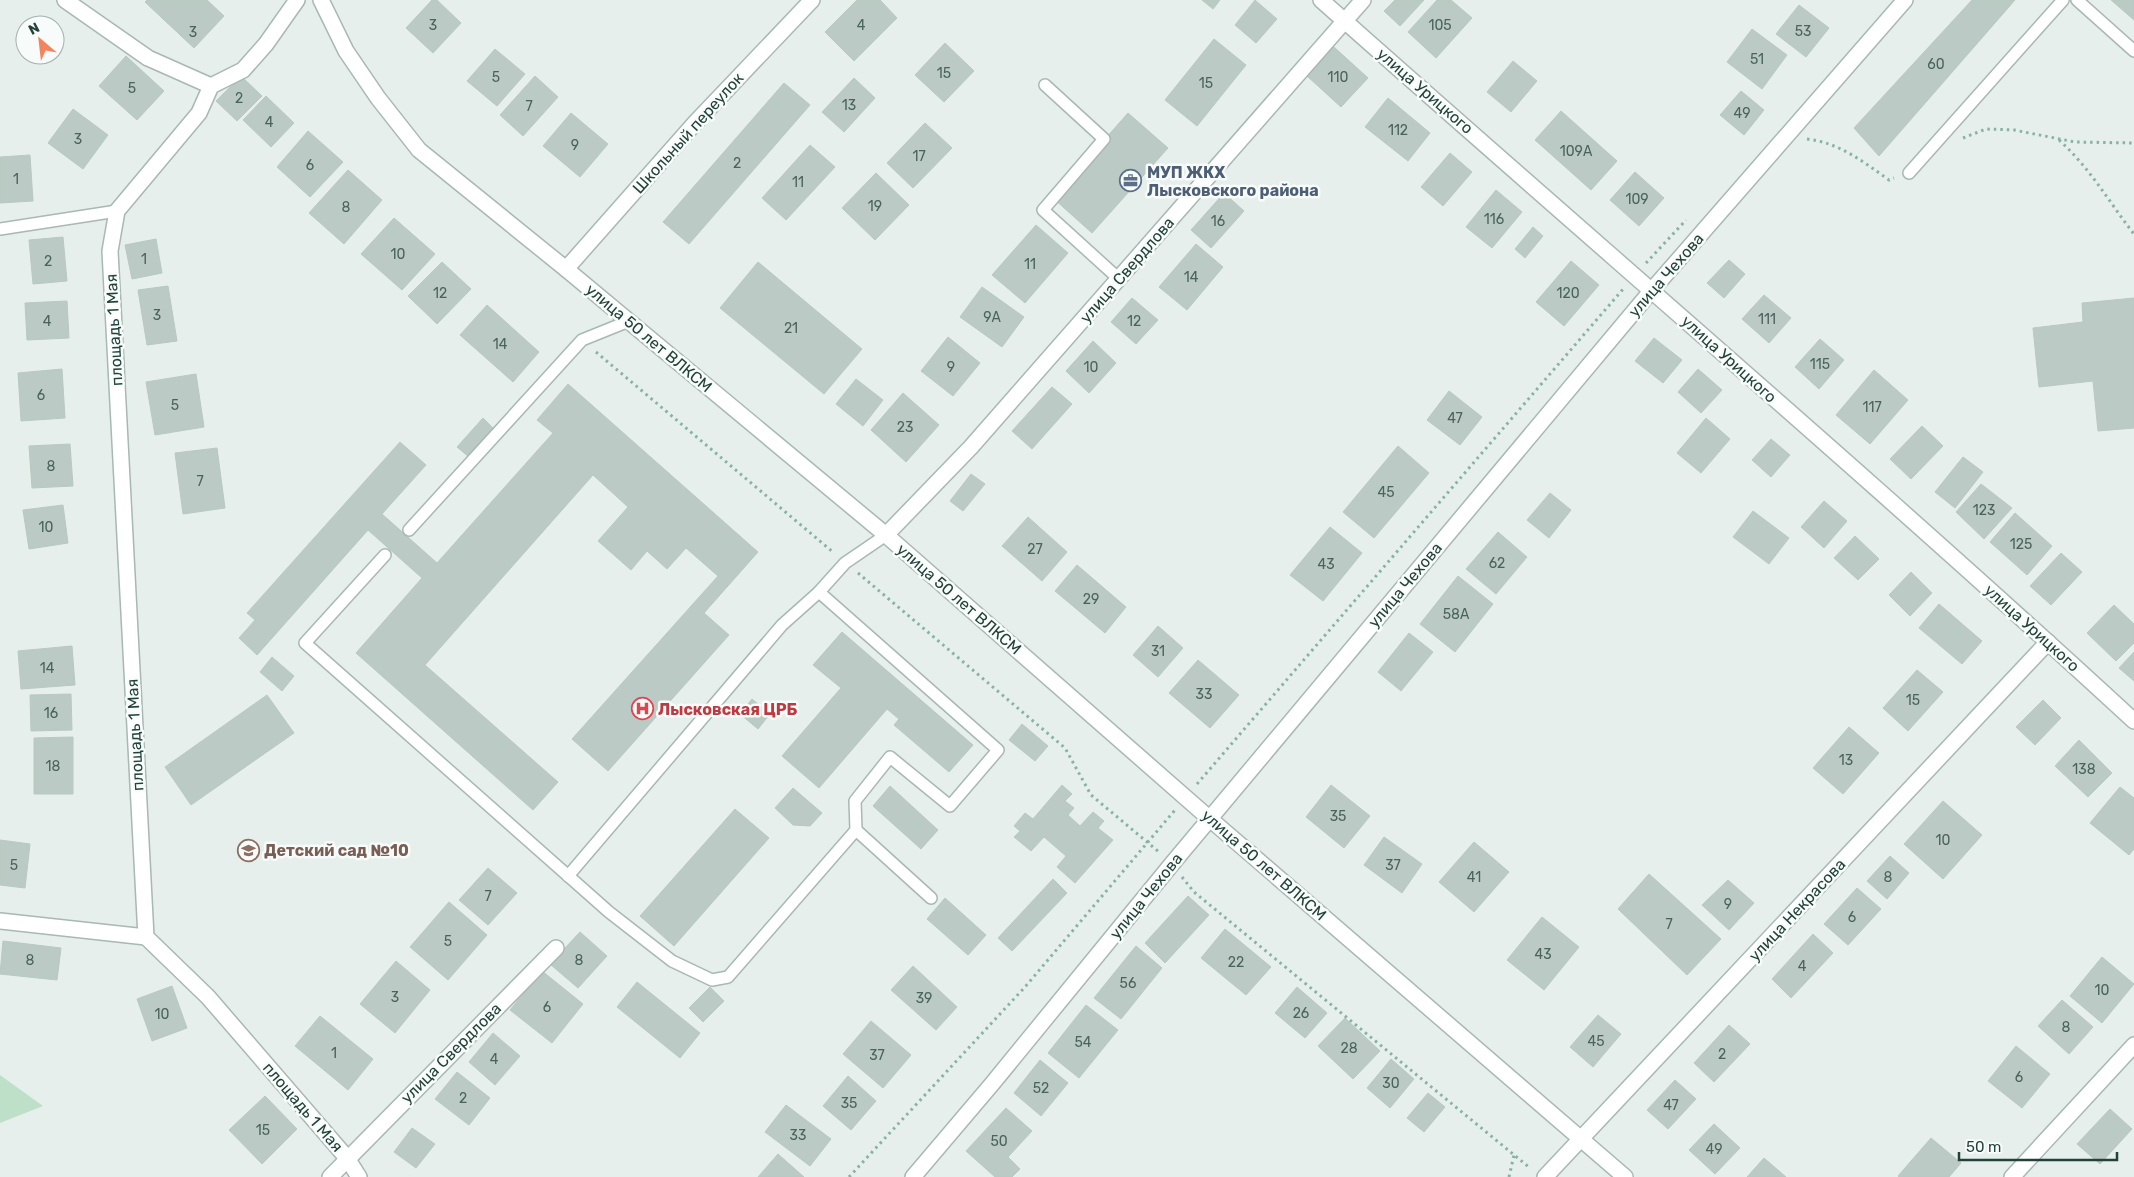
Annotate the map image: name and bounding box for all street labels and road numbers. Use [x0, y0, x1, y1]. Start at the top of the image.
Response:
street label: улица Урицкого [1373, 44, 1477, 138]
street label: Школьный переулок [629, 68, 748, 198]
street label: улица Свердлова [1076, 213, 1178, 327]
street label: улица Чехова [1624, 229, 1708, 321]
street label: площадь 1 Мая [102, 273, 126, 387]
street label: улица 50 лет ВЛКСМ [582, 280, 716, 396]
street label: улица Урицкого [1678, 311, 1780, 407]
street label: улица Чехова [1364, 539, 1446, 631]
street label: улица 50 лет ВЛКСМ [893, 540, 1025, 658]
street label: улица Урицкого [1981, 580, 2083, 676]
street label: площадь 1 Мая [123, 678, 147, 792]
street label: улица 50 лет ВЛКСМ [1198, 806, 1330, 924]
street label: улица Чехова [1106, 849, 1186, 943]
street label: улица Некрасова [1745, 855, 1849, 965]
street label: улица Свердлова [397, 999, 505, 1107]
street label: площадь 1 Мая [259, 1058, 347, 1156]

